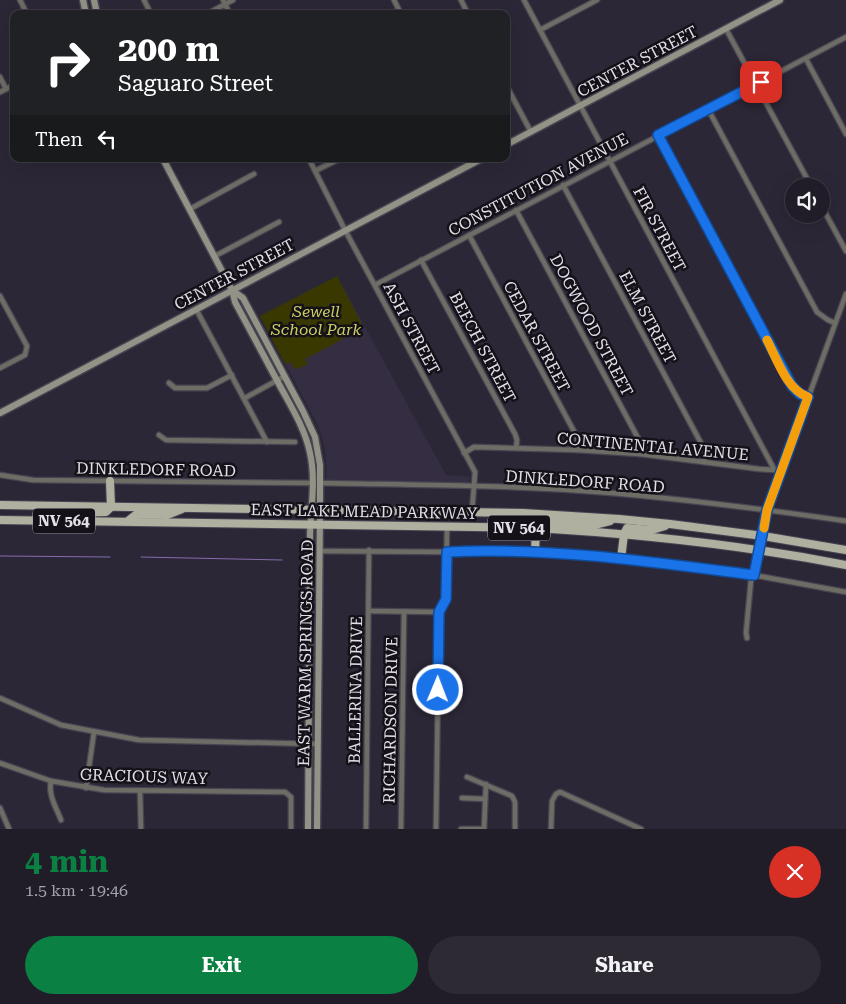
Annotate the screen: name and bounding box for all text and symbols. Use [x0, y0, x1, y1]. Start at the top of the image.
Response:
street label: CENTER STREET [574, 22, 701, 101]
text: 200 m [118, 29, 219, 70]
icon: right [35, 30, 100, 95]
pin [740, 61, 782, 103]
icon: arrive [747, 68, 775, 96]
text: Saguaro Street [118, 71, 273, 96]
icon: left [93, 125, 121, 153]
text: Then [35, 128, 83, 151]
street label: CONSTITUTION AVENUE [445, 129, 631, 240]
map controls [785, 178, 830, 223]
button: sound [785, 178, 830, 223]
street label: FIR STREET [629, 184, 690, 275]
street label: CENTER STREET [171, 235, 298, 314]
street label: DOGWOOD STREET [546, 251, 637, 400]
street label: ELM STREET [615, 268, 680, 367]
street label: CEDAR STREET [499, 278, 574, 395]
street label: ASH STREET [379, 279, 444, 378]
street label: BEECH STREET [445, 289, 520, 406]
park label: Sewell School Park [270, 302, 361, 339]
street label: CONTINENTAL AVENUE [556, 429, 750, 464]
street label: DINKLEDORF ROAD [76, 459, 236, 480]
street label: DINKLEDORF ROAD [505, 466, 665, 497]
street label: EAST LAKE MEAD PARKWAY [250, 500, 478, 523]
road number: NV 564 [33, 508, 95, 534]
road number: NV 564 [488, 516, 550, 540]
street label: EAST WARM SPRINGS ROAD [294, 539, 317, 767]
street label: BALLERINA DRIVE [345, 616, 366, 764]
street label: RICHARDSON DRIVE [380, 636, 401, 804]
position arrow [411, 663, 463, 715]
street label: GRACIOUS WAY [80, 765, 208, 788]
text: 4 min [25, 844, 108, 879]
button: close [769, 846, 821, 898]
text: 1.5 km · 19:46 [25, 881, 128, 900]
button: Exit [25, 936, 418, 994]
button: Share [428, 936, 821, 994]

